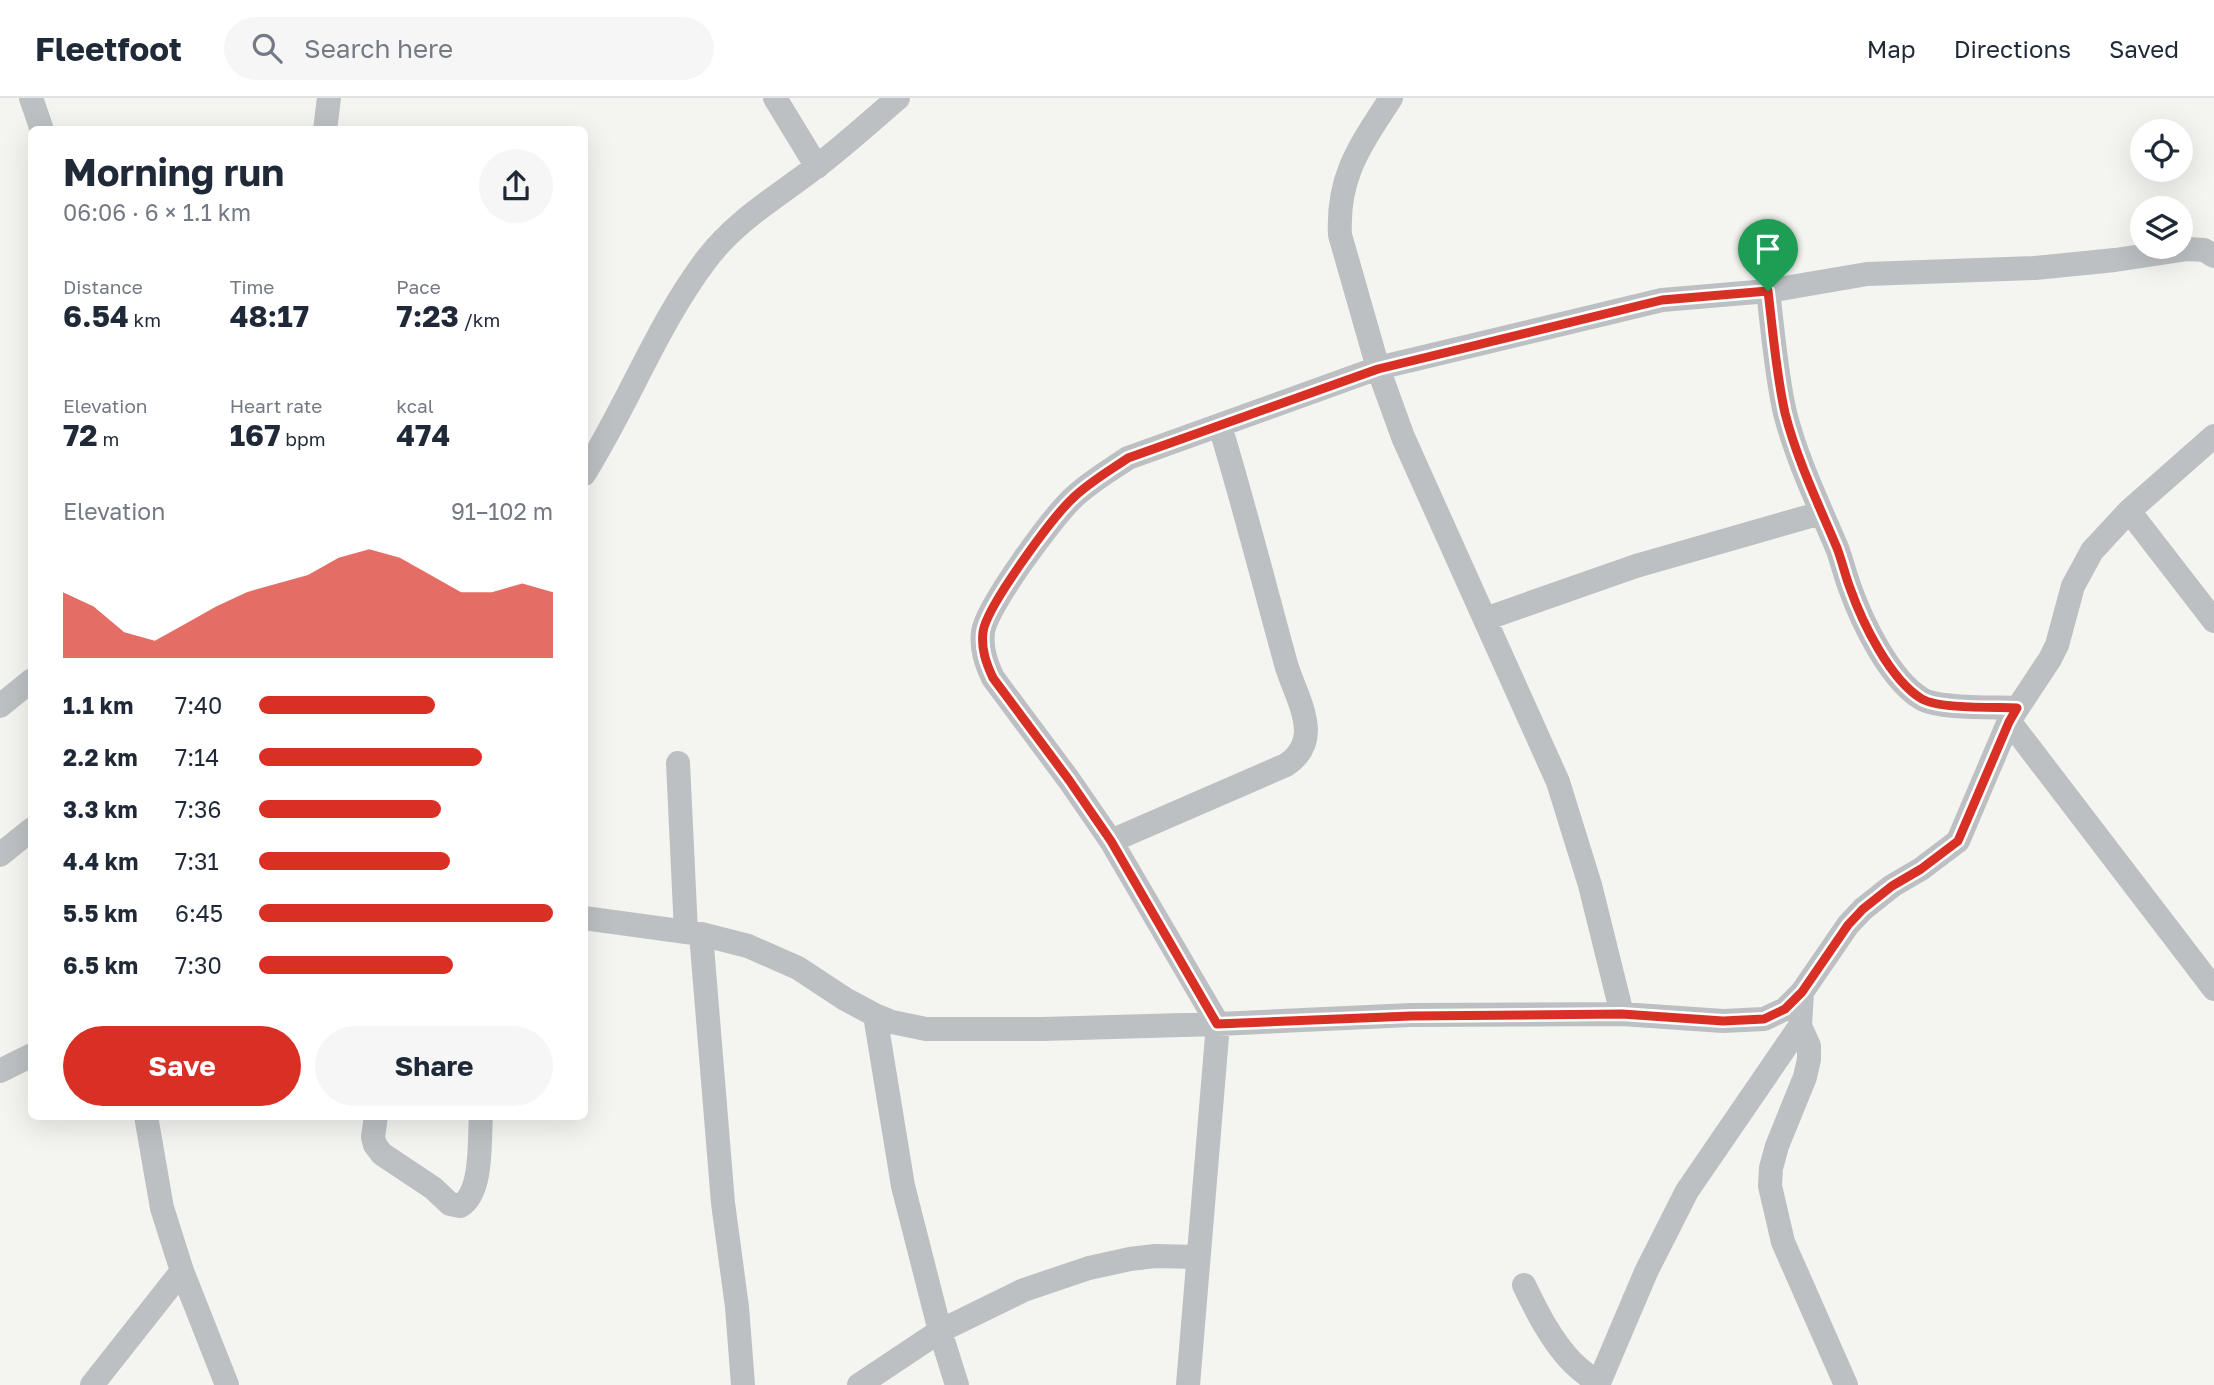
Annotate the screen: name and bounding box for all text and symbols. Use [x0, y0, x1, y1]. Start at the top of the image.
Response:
search box [224, 17, 714, 80]
text: Fleetfoot [35, 29, 182, 68]
icon: search [248, 29, 286, 67]
text: Search here [304, 33, 453, 64]
text: Map [1867, 34, 1916, 63]
text: Directions [1954, 34, 2071, 63]
text: Saved [2109, 34, 2179, 63]
map controls [2130, 119, 2193, 259]
button: locate [2130, 119, 2193, 182]
text: Morning run [63, 149, 284, 194]
button: share [479, 149, 553, 223]
button: layers [2130, 196, 2193, 259]
text: 06:06 · 6 × 1.1 km [63, 198, 251, 226]
pin [1738, 219, 1798, 291]
icon: arrive [1749, 230, 1787, 268]
text: Distance [63, 275, 143, 298]
text: Time [230, 275, 274, 298]
text: Pace [396, 275, 441, 298]
text: 6.54 [63, 298, 129, 334]
text: 48:17 [230, 298, 309, 334]
text: 7:23 [396, 298, 459, 334]
text: km [129, 308, 161, 331]
text: /km [459, 308, 500, 331]
text: Elevation [63, 394, 148, 417]
text: Heart rate [230, 394, 322, 417]
text: kcal [396, 394, 434, 417]
text: 72 [63, 417, 98, 453]
text: 167 [230, 417, 281, 453]
text: 474 [396, 417, 450, 453]
text: m [98, 427, 119, 450]
text: bpm [281, 427, 325, 450]
text: Elevation [63, 497, 165, 525]
text: 91–102 m [451, 497, 553, 525]
text: 1.1 km [63, 691, 133, 719]
text: 7:40 [175, 691, 222, 719]
text: 2.2 km [63, 743, 138, 771]
text: 7:14 [175, 743, 219, 771]
text: 3.3 km [63, 795, 138, 823]
text: 7:36 [175, 795, 221, 823]
text: 4.4 km [63, 847, 138, 875]
text: 7:31 [175, 847, 219, 875]
text: 5.5 km [63, 899, 138, 927]
text: 6:45 [175, 899, 223, 927]
text: 6.5 km [63, 951, 138, 979]
text: 7:30 [175, 951, 222, 979]
button: Save [63, 1026, 301, 1106]
button: Share [315, 1026, 553, 1106]

